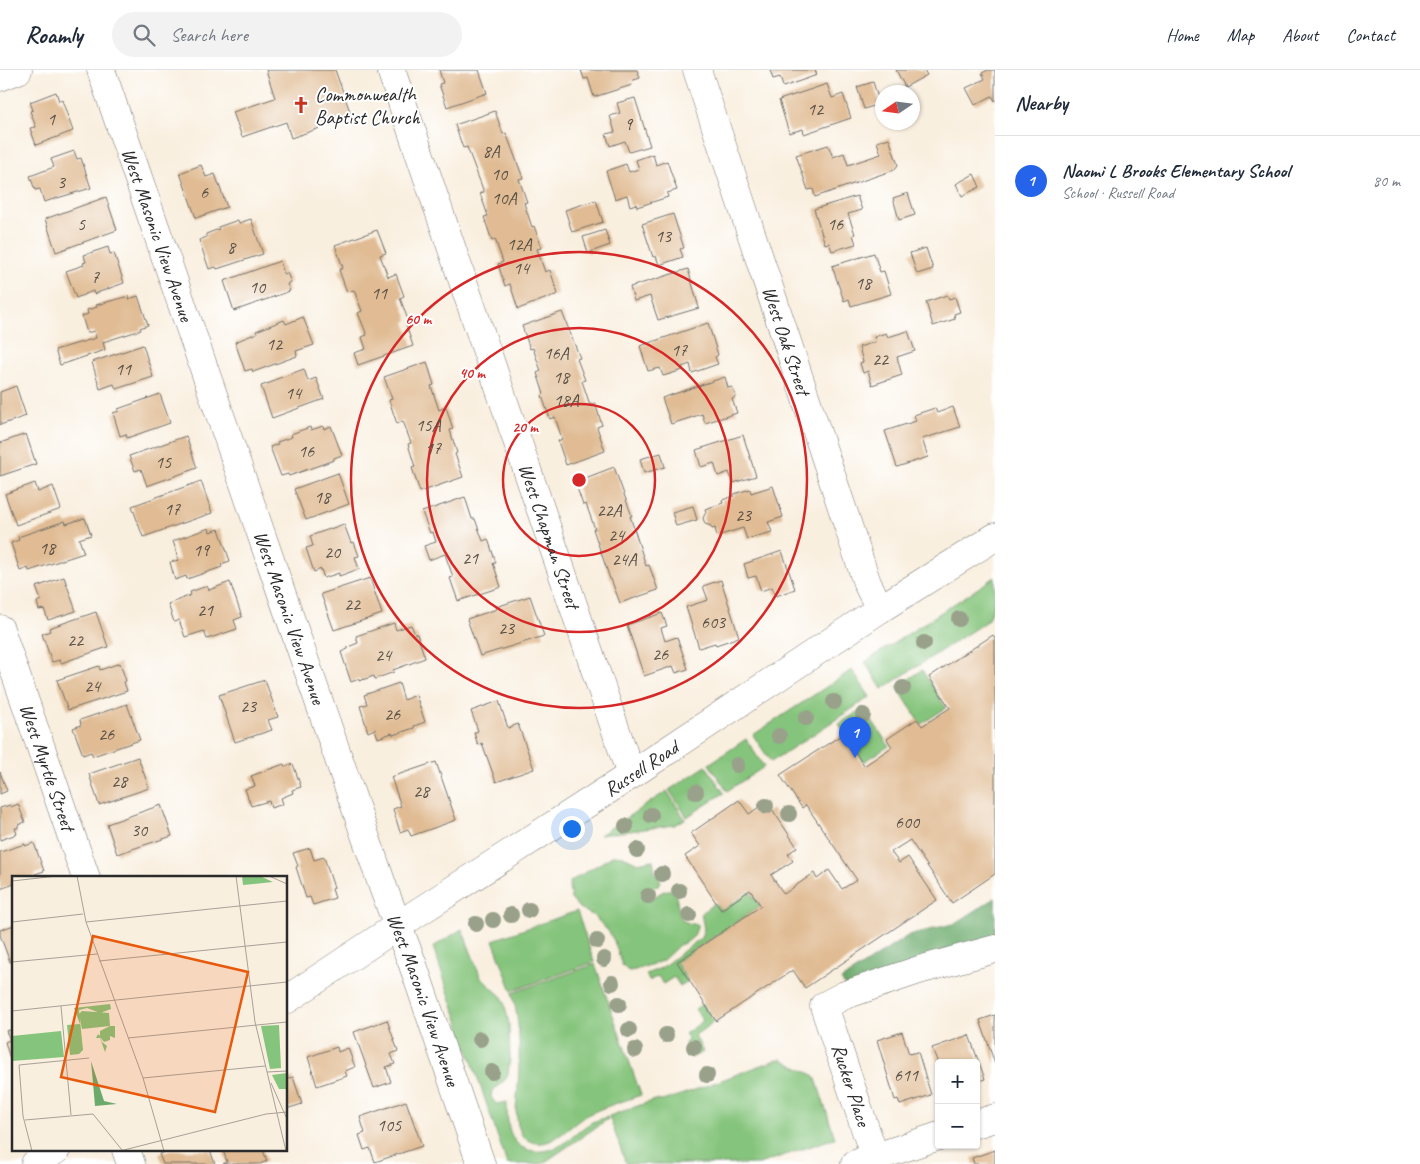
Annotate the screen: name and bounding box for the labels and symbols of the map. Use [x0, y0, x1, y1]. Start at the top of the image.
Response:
place label: Commonwealth Baptist Church [315, 82, 421, 130]
north arrow [875, 85, 920, 130]
church icon: Commonwealth Baptist Church [291, 95, 311, 115]
house number: 12 [807, 98, 825, 120]
house number: 1 [47, 108, 56, 130]
house number: 9 [624, 113, 634, 135]
house number: 8A [482, 140, 501, 162]
street label: West Masonic View Avenue [116, 145, 200, 326]
house number: 10 [491, 163, 509, 185]
house number: 3 [57, 171, 67, 193]
house number: 6 [200, 181, 209, 203]
house number: 10A [491, 187, 518, 209]
house number: 5 [77, 213, 86, 235]
house number: 16 [827, 213, 844, 235]
house number: 13 [655, 225, 673, 247]
house number: 12A [506, 233, 533, 255]
house number: 8 [227, 236, 237, 258]
house number: 14 [513, 257, 531, 279]
house number: 7 [91, 266, 100, 288]
house number: 18 [855, 272, 873, 294]
house number: 10 [249, 276, 267, 298]
house number: 11 [371, 282, 388, 304]
street label: West Oak Street [757, 283, 817, 401]
text: 60 m [405, 310, 432, 329]
house number: 12 [266, 333, 284, 355]
house number: 17 [671, 339, 688, 361]
house number: 16A [543, 342, 570, 364]
house number: 22 [872, 348, 890, 370]
house number: 11 [115, 358, 132, 380]
text: 40 m [459, 364, 486, 383]
house number: 18 [553, 366, 571, 388]
house number: 14 [285, 382, 303, 404]
house number: 18A [553, 389, 580, 411]
house number: 15A [415, 414, 442, 436]
text: 20 m [512, 418, 539, 437]
house number: 17 [425, 437, 442, 459]
house number: 16 [298, 440, 315, 462]
house number: 15 [155, 451, 172, 473]
street label: West Chapman Street [513, 460, 587, 615]
centre of rings [570, 471, 588, 489]
house number: 18 [314, 486, 332, 508]
house number: 17 [164, 498, 181, 520]
house number: 22A [596, 499, 623, 521]
house number: 23 [735, 504, 753, 526]
house number: 24 [608, 524, 626, 546]
street label: West Masonic View Avenue [248, 527, 332, 709]
house number: 18 [39, 537, 57, 559]
house number: 19 [193, 539, 211, 561]
house number: 20 [324, 541, 342, 563]
house number: 21 [462, 547, 479, 569]
house number: 24A [611, 548, 638, 570]
house number: 22 [344, 593, 362, 615]
house number: 21 [197, 599, 214, 621]
house number: 603 [701, 611, 727, 633]
house number: 23 [498, 617, 516, 639]
house number: 22 [67, 629, 85, 651]
house number: 26 [652, 643, 669, 665]
house number: 24 [375, 644, 393, 666]
house number: 24 [84, 675, 102, 697]
house number: 23 [240, 695, 258, 717]
street label: West Myrtle Street [14, 700, 82, 837]
house number: 26 [384, 703, 401, 725]
pin: 1 [839, 717, 871, 758]
house number: 26 [98, 723, 115, 745]
street label: Russell Road [599, 733, 685, 802]
house number: 28 [111, 770, 129, 792]
house number: 28 [413, 780, 431, 802]
house number: 600 [895, 811, 921, 833]
your location [559, 816, 585, 842]
house number: 30 [131, 819, 149, 841]
inset map [12, 876, 288, 1152]
street label: West Masonic View Avenue [382, 910, 466, 1091]
street label: Rucker Place [826, 1041, 876, 1131]
house number: 611 [894, 1064, 919, 1086]
house number: 105 [377, 1114, 402, 1136]

